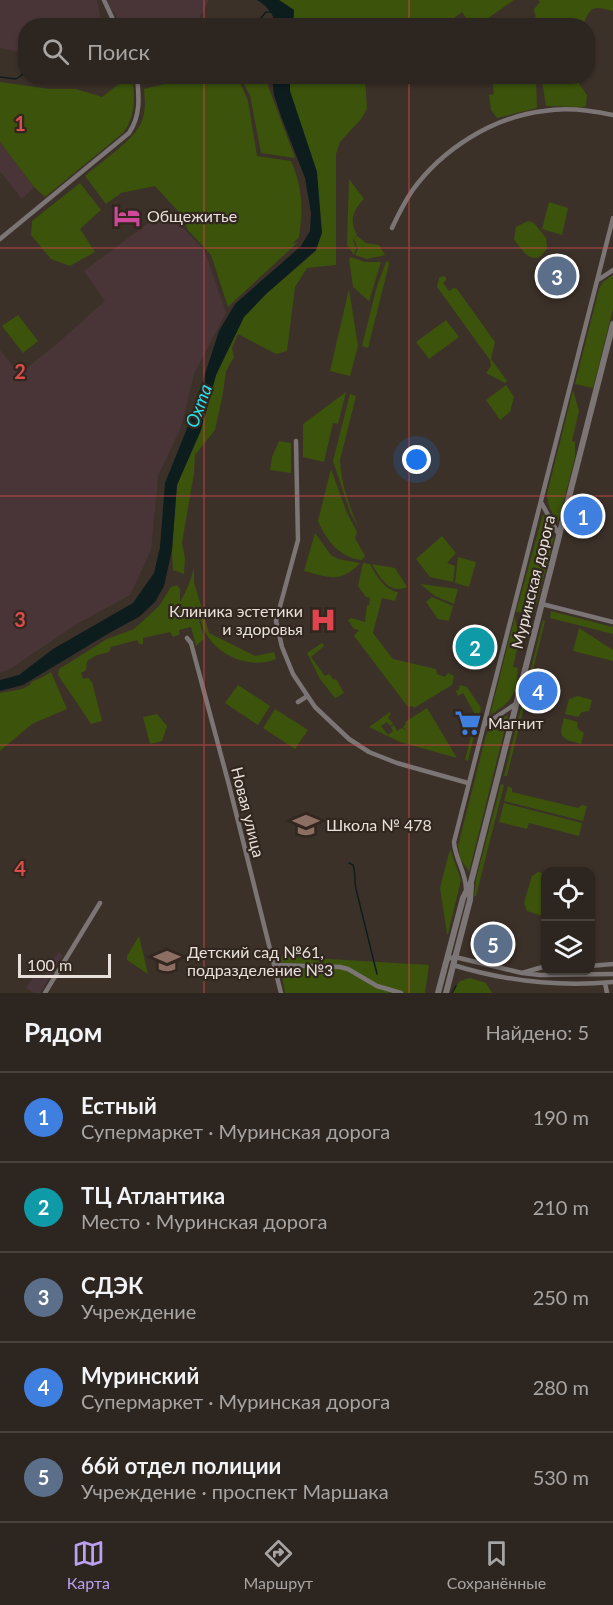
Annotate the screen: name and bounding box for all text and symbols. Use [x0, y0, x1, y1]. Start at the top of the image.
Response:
search box [18, 18, 595, 84]
icon: search [39, 35, 72, 68]
text: Поиск [87, 38, 150, 65]
text: 1 [14, 111, 26, 135]
hotel icon: Общежитье [112, 201, 142, 231]
place label: Общежитье [147, 206, 237, 225]
pin: 3 [538, 254, 576, 298]
text: 2 [14, 359, 26, 383]
water label: Охта [180, 381, 216, 430]
your location [402, 445, 431, 474]
pin: 1 [564, 494, 602, 538]
street label: Муринская дорога [507, 513, 558, 651]
place label: Клиника эстетики и здоровья [169, 601, 303, 638]
hospital icon: Клиника эстетики и здоровья [308, 605, 338, 635]
text: 3 [14, 607, 26, 631]
pin: 2 [456, 624, 494, 670]
pin: 4 [518, 668, 558, 714]
supermarket icon: Магнит [453, 708, 483, 738]
place label: Магнит [488, 713, 544, 732]
street label: Новая улица [228, 765, 269, 859]
school or university icon: Школа № 478 [291, 810, 321, 840]
place label: Школа № 478 [326, 815, 432, 834]
text: 4 [14, 856, 26, 880]
map controls [541, 867, 595, 975]
button: locate [541, 867, 595, 921]
button: layers [541, 921, 595, 975]
pin: 5 [474, 922, 512, 966]
place label: Детский сад №61, подразделение №3 [187, 942, 333, 979]
school or university icon: Детский сад №61, подразделение №3 [152, 946, 182, 976]
scale bar [18, 951, 111, 978]
text: 100 m [27, 955, 72, 974]
text: Рядом [24, 1016, 102, 1048]
text: Найдено: 5 [486, 1020, 589, 1044]
text: Естный [81, 1092, 157, 1119]
text: 1 [38, 1105, 49, 1129]
text: 190 m [533, 1105, 589, 1129]
text: Супермаркет · Муринская дорога [81, 1119, 390, 1143]
text: ТЦ Атлантика [81, 1182, 225, 1209]
text: 2 [38, 1195, 49, 1219]
text: 210 m [533, 1195, 589, 1219]
text: Место · Муринская дорога [81, 1209, 327, 1233]
text: СДЭК [81, 1272, 143, 1299]
text: 3 [38, 1285, 49, 1309]
text: 250 m [533, 1285, 589, 1309]
text: Учреждение [81, 1299, 196, 1323]
text: Муринский [81, 1362, 199, 1389]
text: 4 [38, 1375, 49, 1399]
text: 280 m [533, 1375, 589, 1399]
text: Супермаркет · Муринская дорога [81, 1389, 390, 1413]
text: 66й отдел полиции [81, 1452, 281, 1479]
text: 5 [38, 1465, 49, 1489]
text: 530 m [533, 1465, 589, 1489]
text: Учреждение · проспект Маршака [81, 1479, 389, 1503]
tab: Карта [67, 1537, 110, 1592]
tab: Маршрут [243, 1537, 313, 1592]
tab: Сохранённые [447, 1537, 546, 1592]

